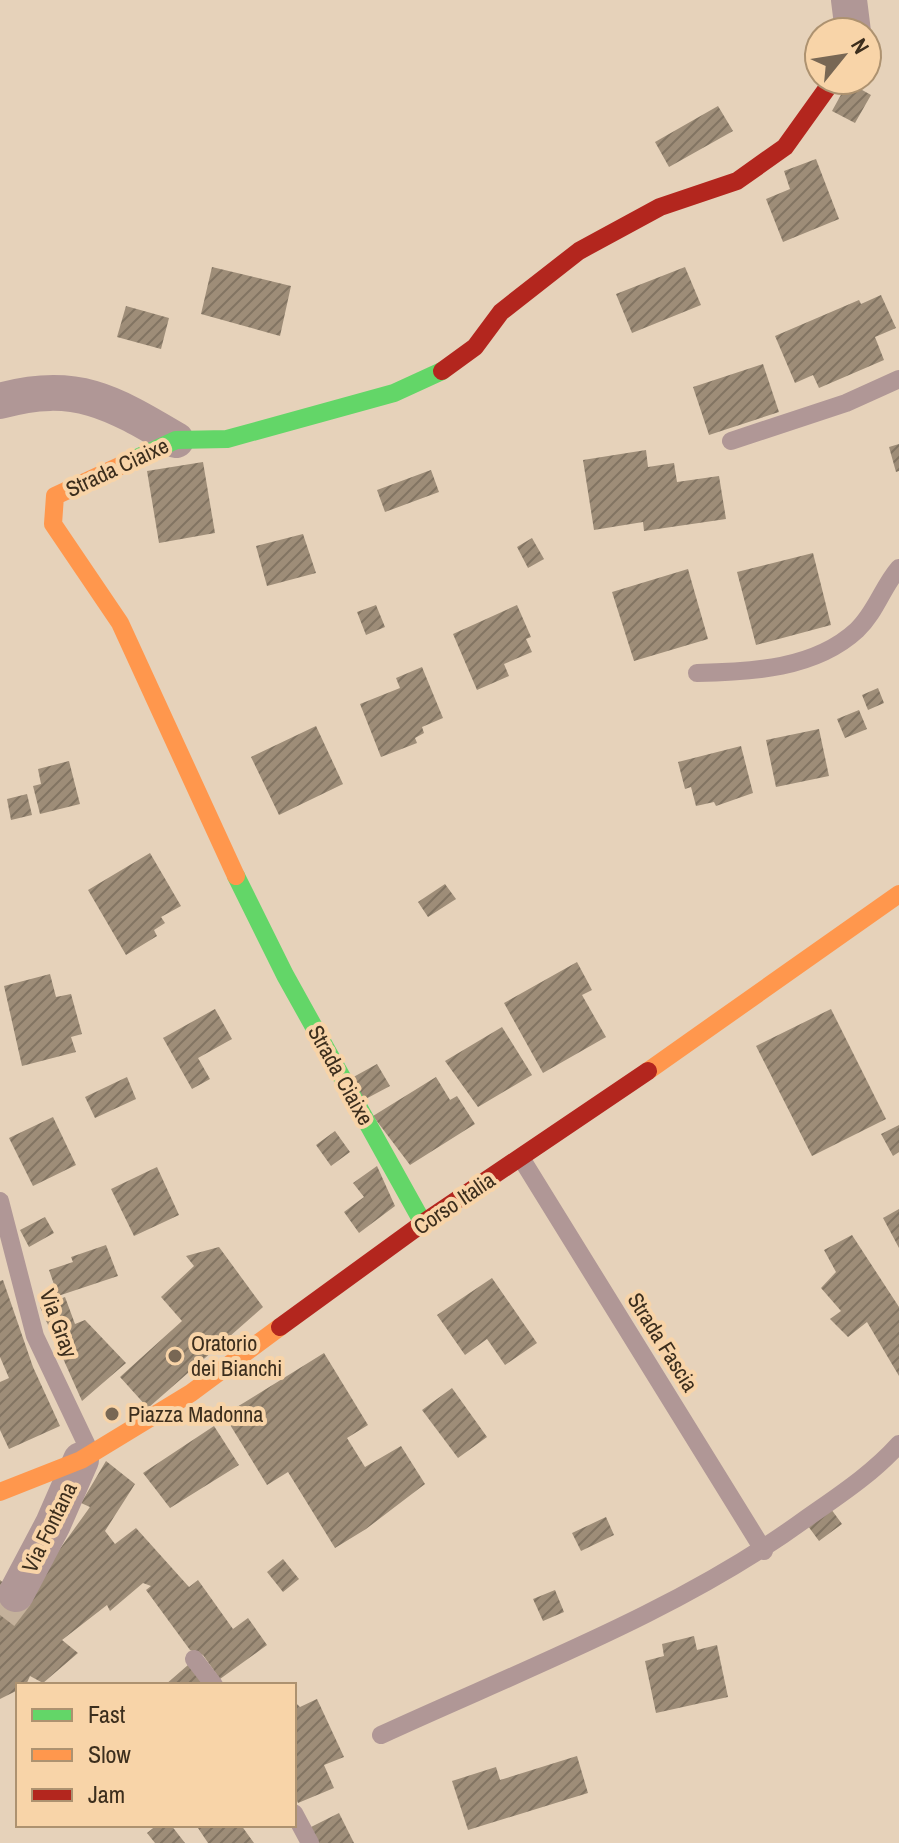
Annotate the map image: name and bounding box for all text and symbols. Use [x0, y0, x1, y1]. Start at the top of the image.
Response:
north arrow [803, 16, 883, 96]
text: N [844, 33, 877, 59]
street label: Strada Ciaixe [61, 430, 173, 504]
street label: Strada Ciaixe [301, 1019, 381, 1131]
street label: Corso Italia [407, 1165, 501, 1241]
street label: Via Gray [33, 1285, 85, 1361]
street label: Strada Fascia [621, 1287, 705, 1397]
place label: Oratorio dei Bianchi [191, 1328, 282, 1383]
marker: Oratorio dei Bianchi [166, 1347, 184, 1365]
place label: Piazza Madonna [128, 1399, 263, 1429]
marker: Piazza Madonna [103, 1405, 121, 1423]
street label: Via Fontana [14, 1477, 84, 1577]
legend [16, 1683, 296, 1827]
text: Fast [88, 1698, 126, 1730]
text: Slow [88, 1738, 131, 1770]
text: Jam [88, 1778, 125, 1810]

